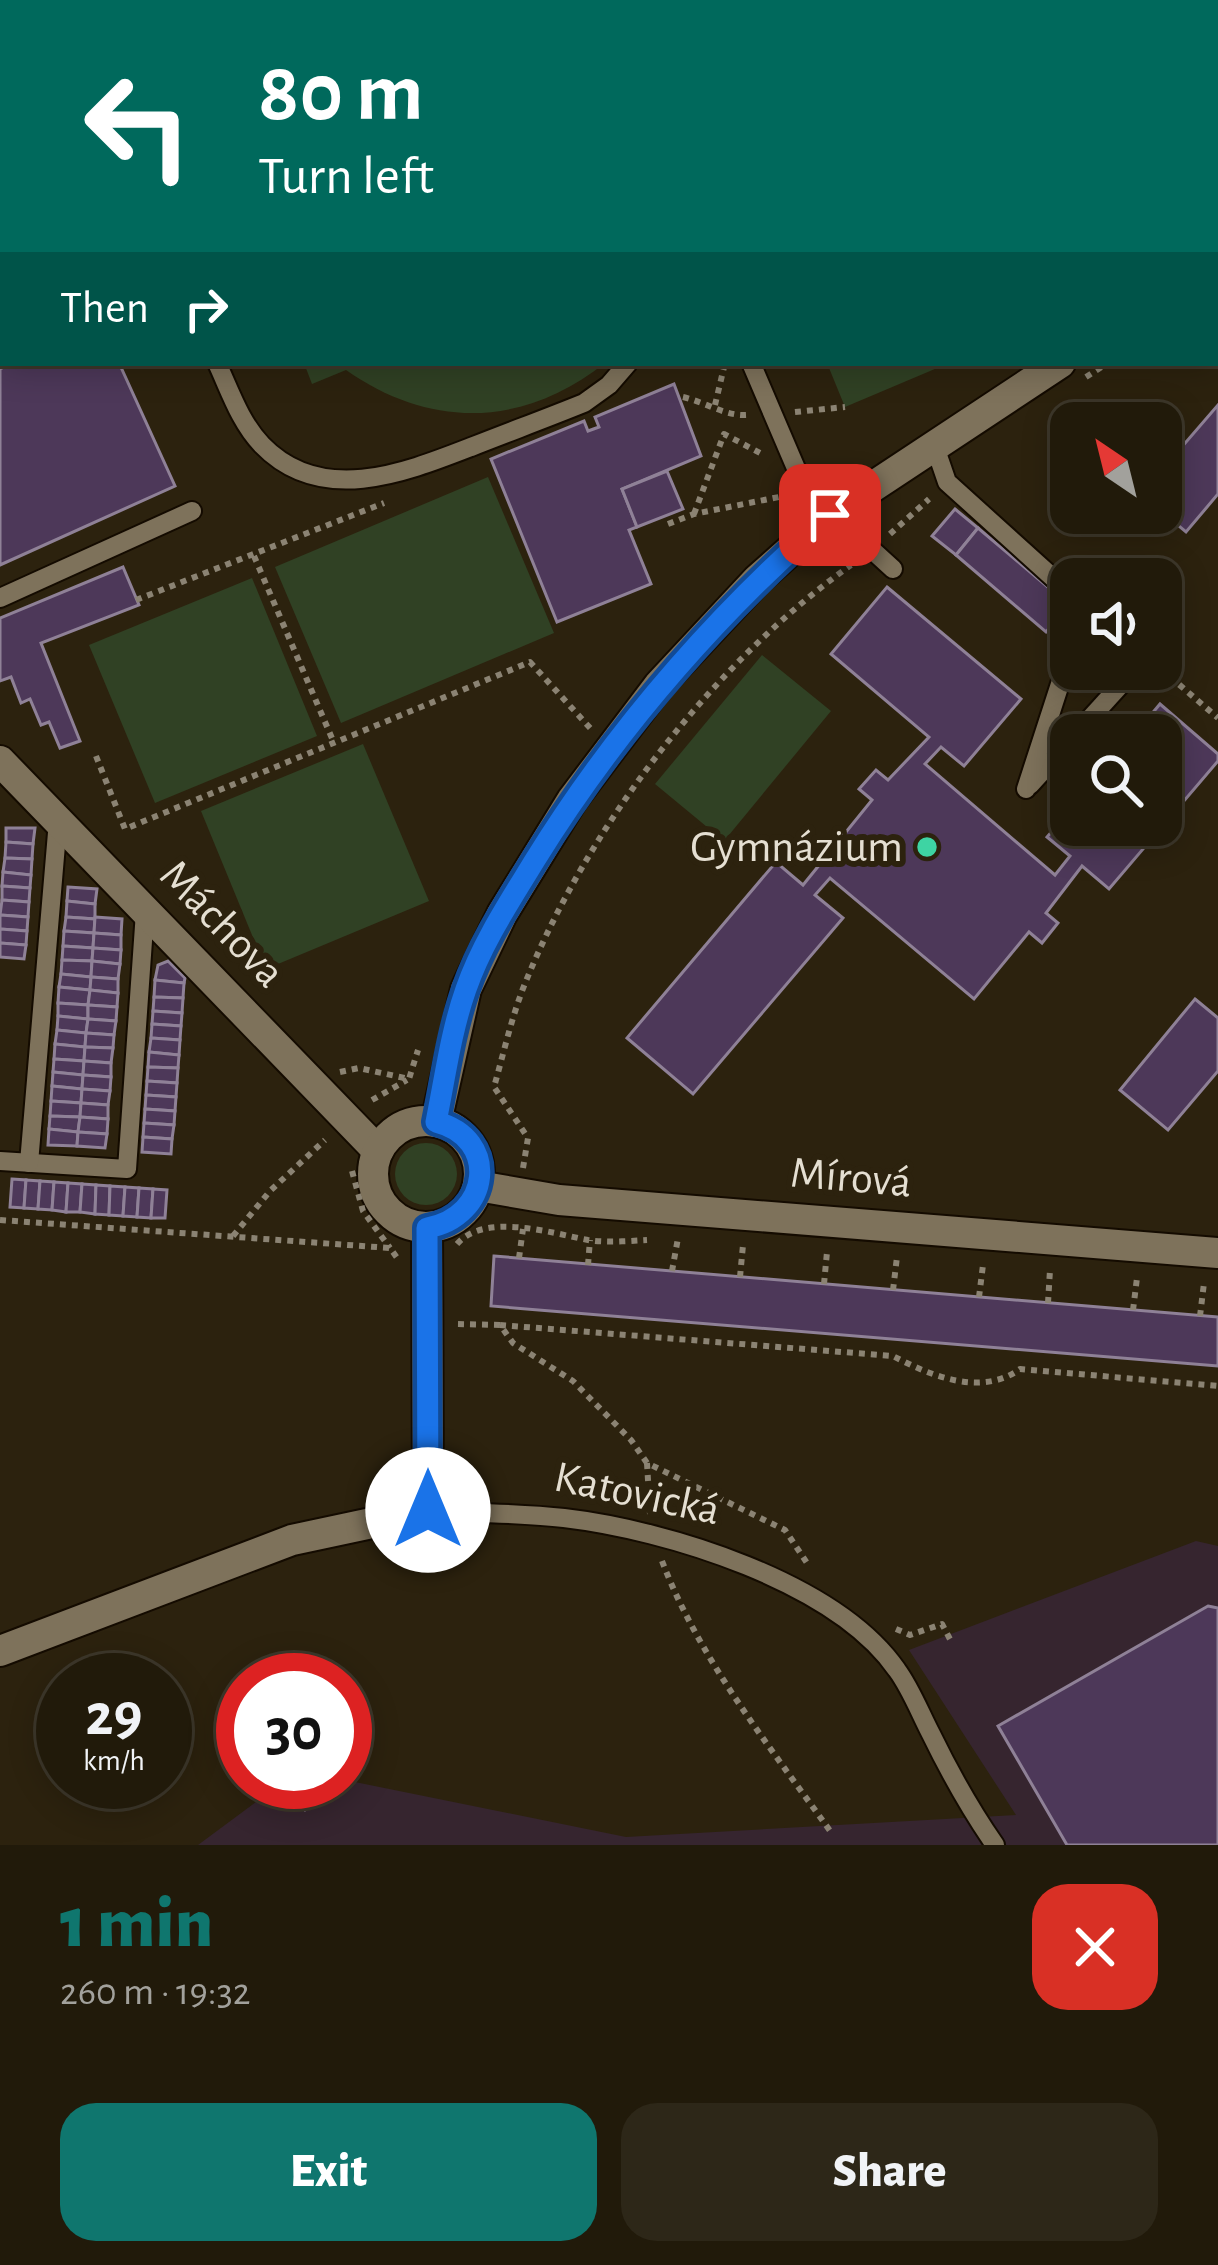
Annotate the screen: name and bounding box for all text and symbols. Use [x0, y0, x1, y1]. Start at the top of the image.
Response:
icon: left [60, 48, 216, 204]
text: 80 m [258, 52, 424, 136]
text: Turn left [258, 150, 434, 204]
icon: right [173, 276, 239, 342]
text: Then [60, 286, 149, 331]
north arrow [1050, 402, 1182, 534]
map controls [1050, 402, 1182, 846]
pin [779, 464, 881, 566]
icon: arrive [797, 482, 863, 548]
button: sound [1050, 558, 1182, 690]
button: search [1050, 714, 1182, 846]
place label: Gymnázium [690, 825, 903, 870]
marker: Gymnázium [914, 834, 940, 860]
street label: Máchova [151, 852, 293, 996]
street label: Mírová [789, 1150, 913, 1206]
position arrow [365, 1447, 491, 1573]
street label: Katovická [550, 1455, 724, 1533]
speed limit sign: 30 [216, 1653, 372, 1809]
text: 29 [85, 1686, 143, 1746]
text: km/h [83, 1746, 145, 1776]
button: close [1032, 1884, 1158, 2010]
text: 1 min [60, 1888, 213, 1960]
text: 260 m · 19:32 [60, 1973, 251, 2012]
button: Exit [60, 2103, 597, 2241]
button: Share [621, 2103, 1158, 2241]

